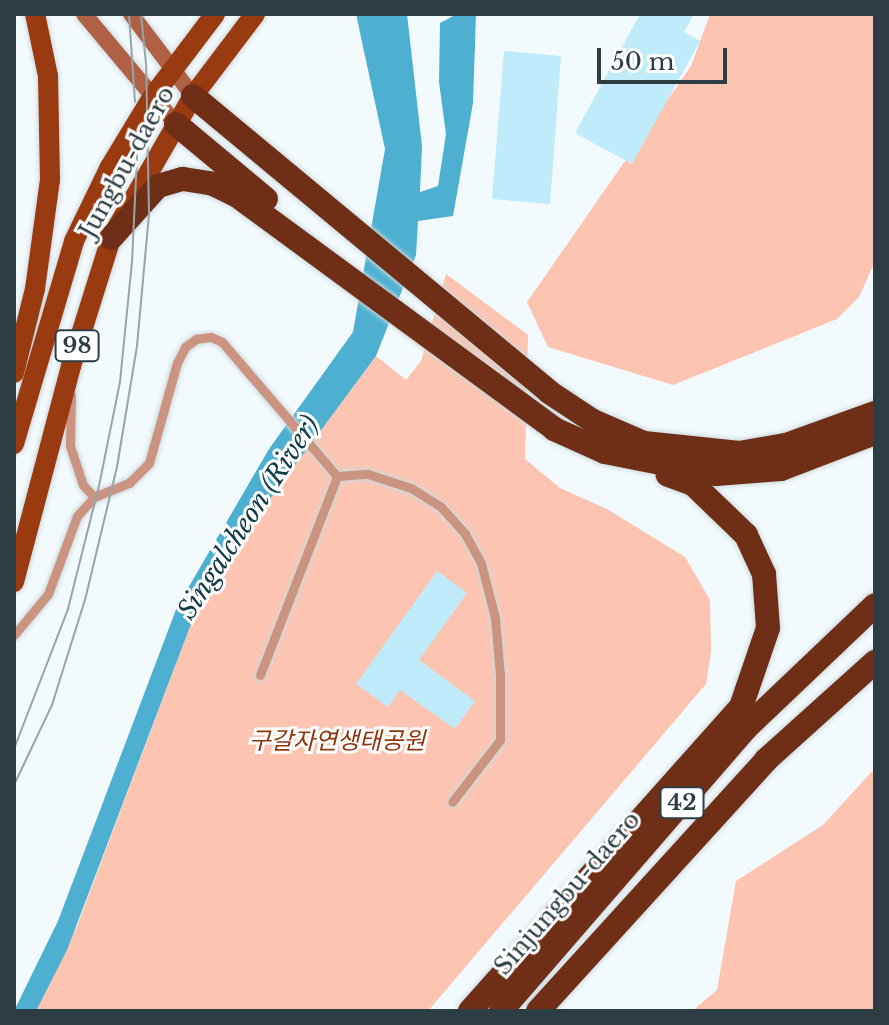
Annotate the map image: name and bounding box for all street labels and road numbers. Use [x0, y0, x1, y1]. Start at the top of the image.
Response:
street label: Jungbu-daero [73, 81, 181, 243]
road number: 98 [53, 328, 101, 364]
road number: 42 [658, 785, 706, 821]
street label: Sinjungbu-daero [488, 805, 646, 981]

